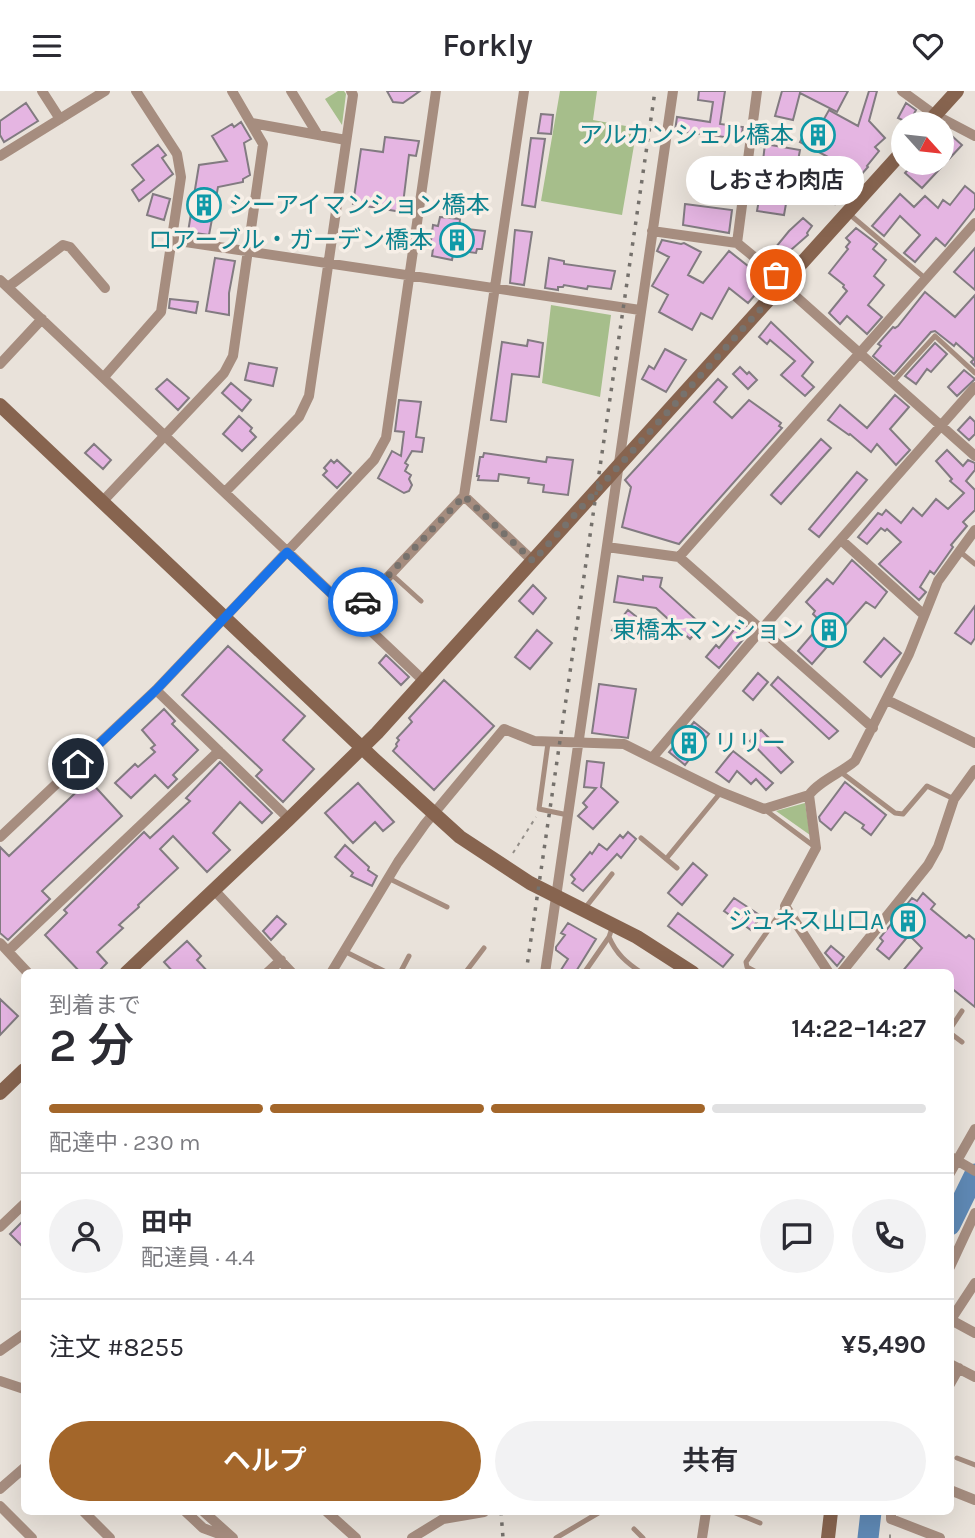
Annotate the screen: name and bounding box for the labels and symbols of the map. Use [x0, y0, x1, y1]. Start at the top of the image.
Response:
north arrow [891, 112, 954, 175]
building icon: アルカンシェル橋本 [799, 116, 837, 154]
place label: アルカンシェル橋本 [579, 121, 794, 149]
callout: しおさわ肉店 [687, 156, 865, 205]
building icon: シーアイマンション橋本 [185, 186, 223, 224]
place label: シーアイマンション橋本 [228, 191, 490, 219]
building icon: ロアーブル・ガーデン橋本 [438, 221, 476, 259]
place label: ロアーブル・ガーデン橋本 [148, 226, 433, 254]
pin [746, 245, 806, 305]
courier [328, 567, 398, 637]
building icon: 東橋本マンション [810, 611, 848, 649]
place label: 東橋本マンション [612, 616, 804, 644]
building icon: リリー [670, 724, 708, 762]
place label: リリー [714, 729, 786, 757]
pin [48, 734, 108, 794]
building icon: ジュネス山口A [889, 902, 927, 940]
place label: ジュネス山口A [728, 907, 884, 935]

